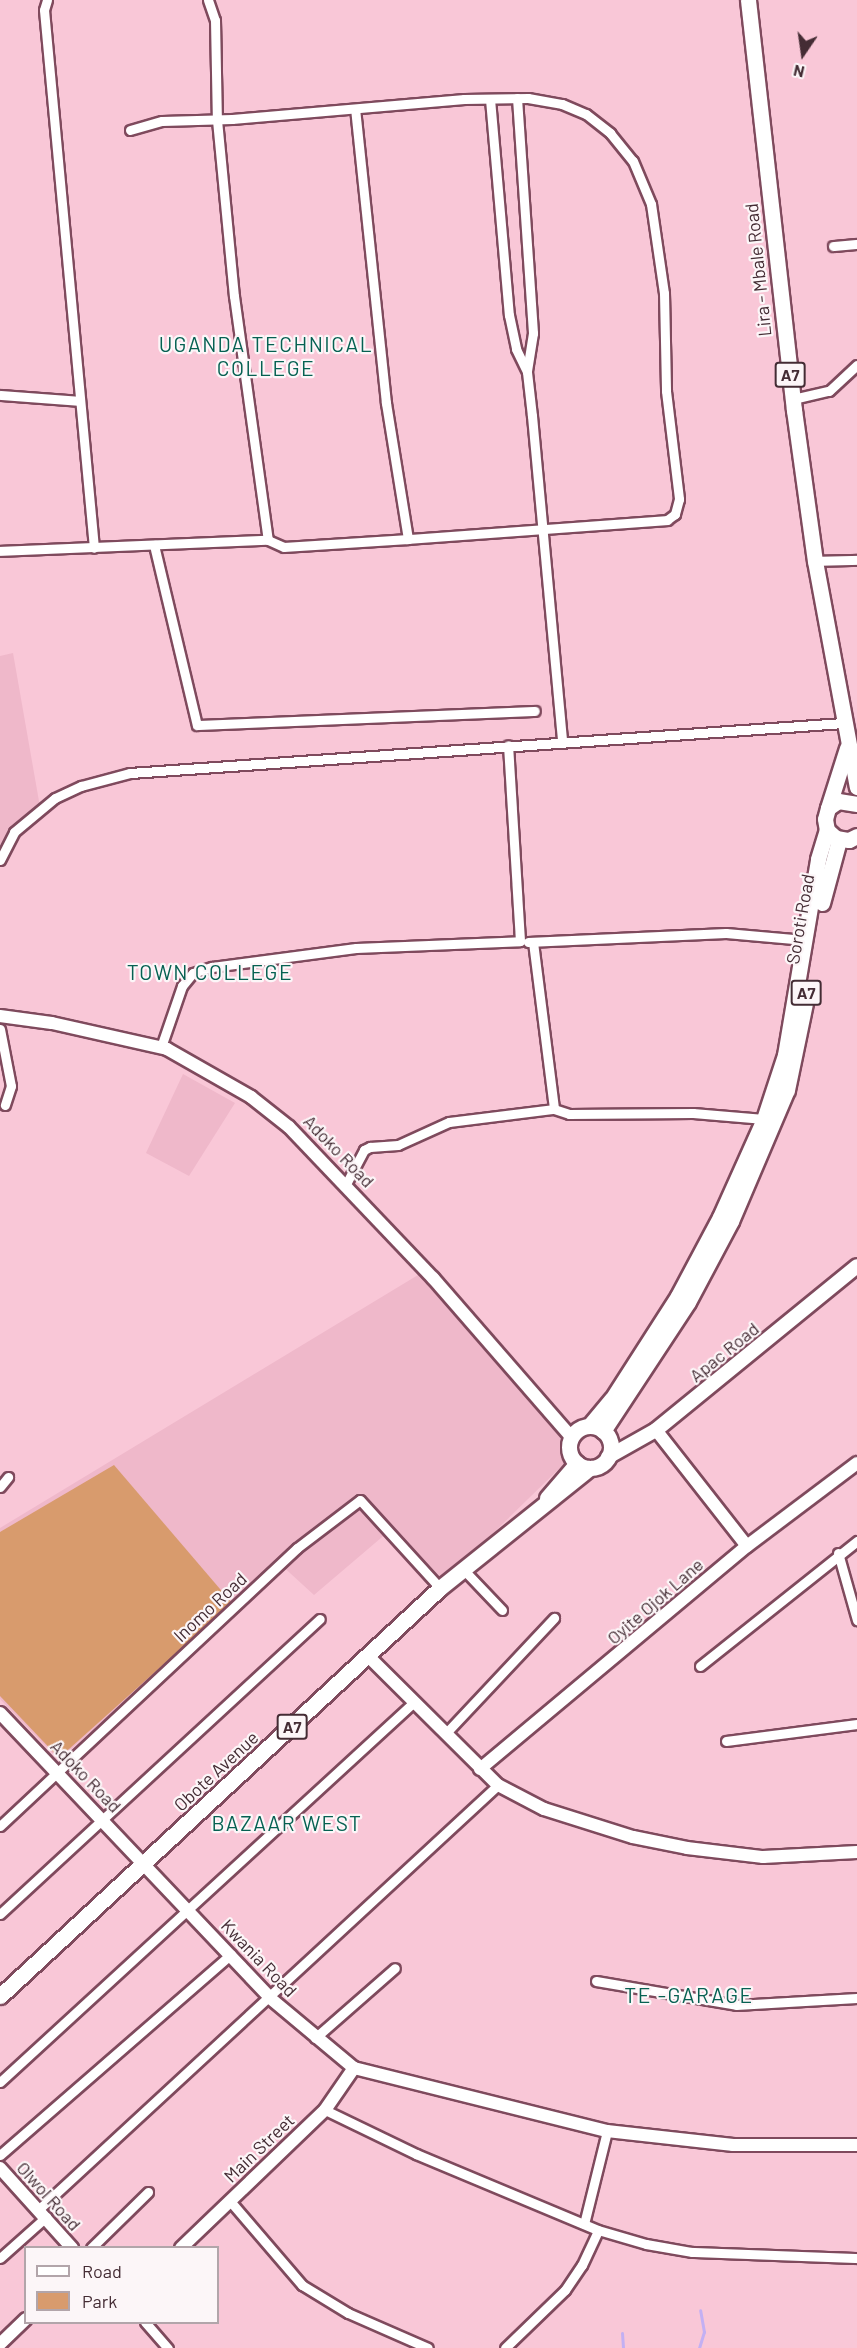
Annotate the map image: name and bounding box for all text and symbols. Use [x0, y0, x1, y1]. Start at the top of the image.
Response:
north arrow [773, 24, 833, 84]
text: N [792, 62, 806, 82]
street label: Lira - Mbale Road [740, 202, 776, 338]
district label: UGANDA TECHNICAL COLLEGE [159, 331, 373, 381]
road number: A7 [774, 362, 806, 388]
street label: Soroti Road [781, 872, 819, 966]
district label: TOWN COLLEGE [127, 959, 293, 985]
road number: A7 [790, 980, 822, 1006]
street label: Adoko Road [299, 1110, 379, 1192]
street label: Apac Road [685, 1318, 763, 1386]
street label: Oyite Ojok Lane [603, 1553, 707, 1649]
street label: Inomo Road [169, 1568, 251, 1646]
road number: A7 [276, 1714, 308, 1740]
street label: Obote Avenue [169, 1727, 263, 1815]
street label: Adoko Road [46, 1735, 126, 1817]
district label: BAZAAR WEST [211, 1810, 363, 1836]
street label: Kwania Road [217, 1915, 301, 2001]
district label: TE -GARAGE [624, 1982, 754, 2008]
street label: Main Street [219, 2109, 299, 2187]
street label: Olwol Road [12, 2157, 86, 2235]
legend [24, 2246, 219, 2324]
text: Road [82, 2260, 122, 2282]
text: Park [82, 2290, 117, 2312]

